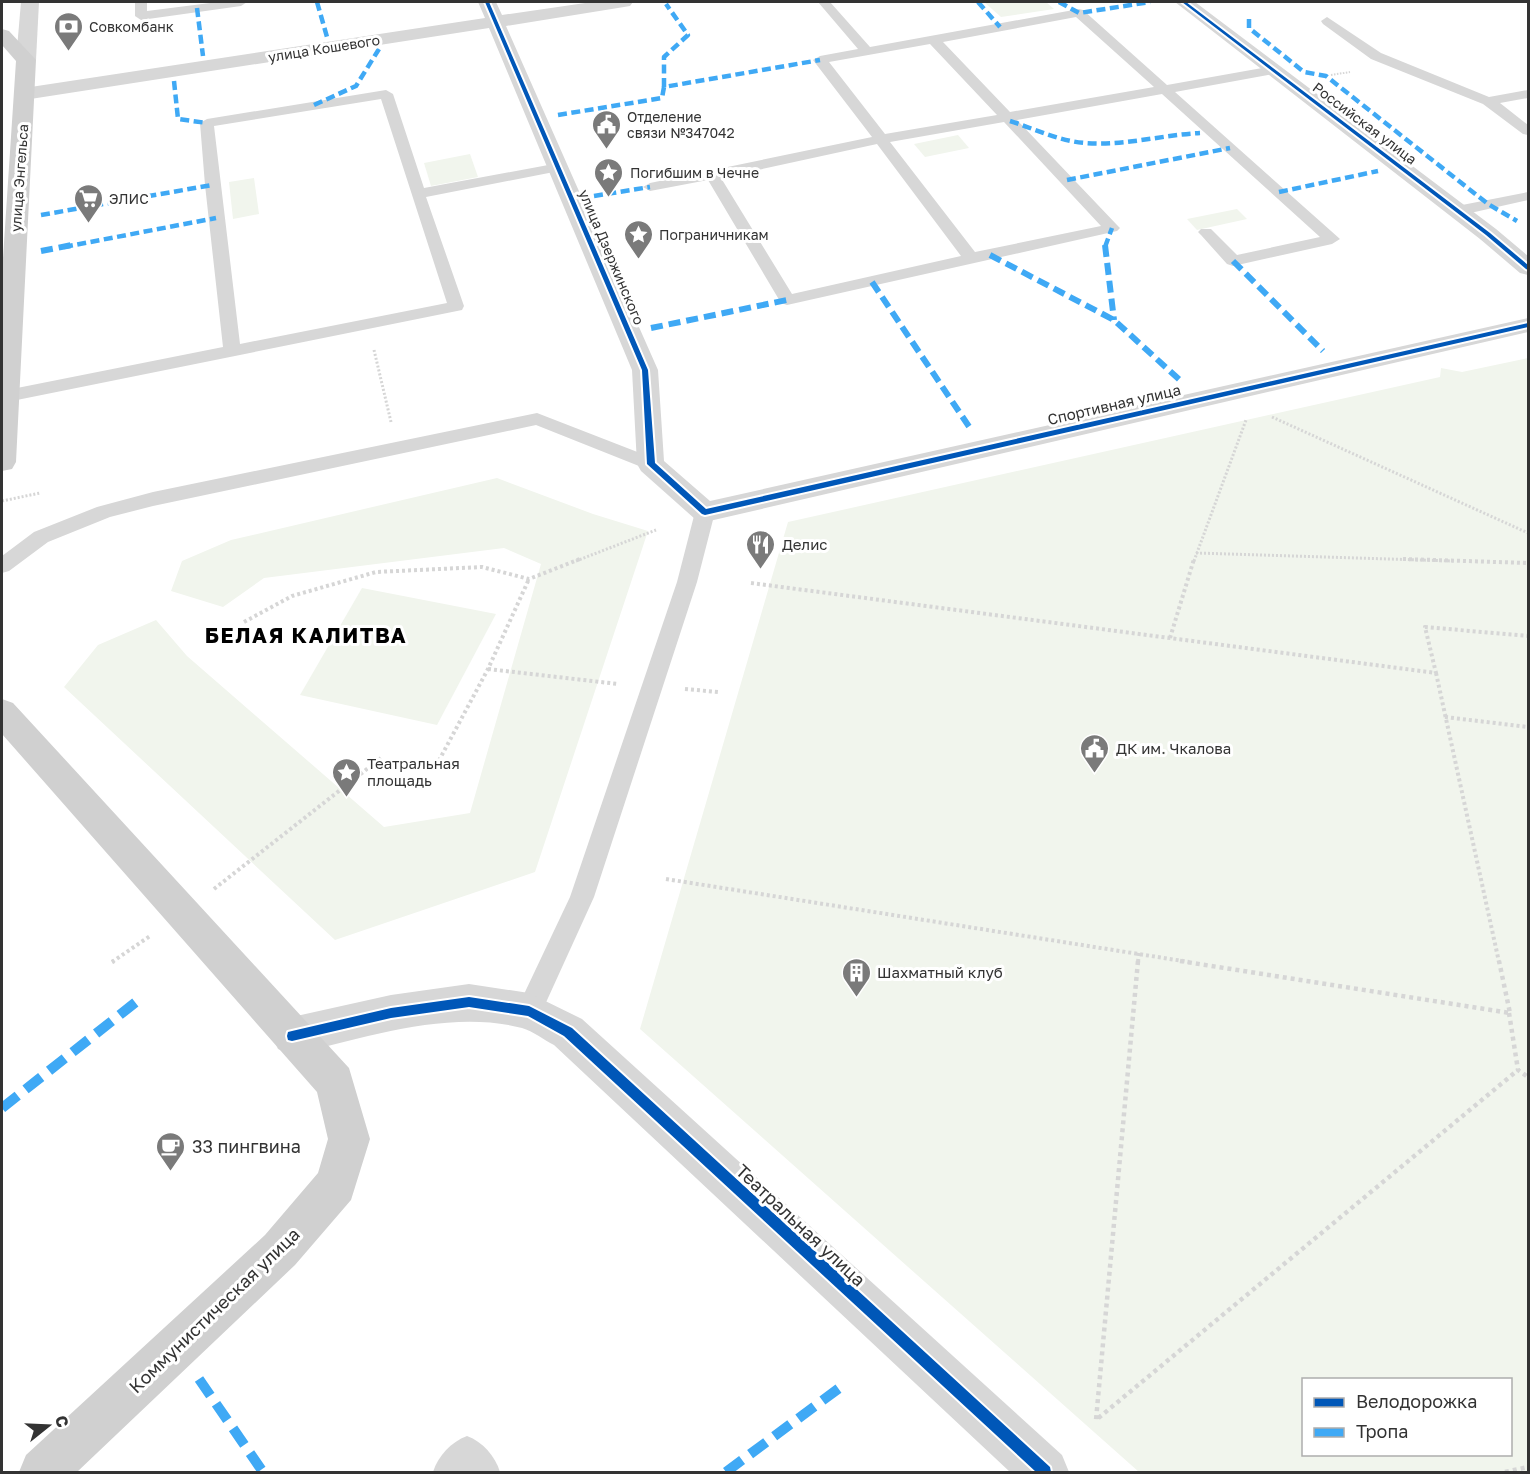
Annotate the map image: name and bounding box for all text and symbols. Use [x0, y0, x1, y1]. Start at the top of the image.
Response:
bank icon: Совкомбанк [52, 10, 84, 52]
place label: Совкомбанк [89, 18, 174, 35]
street label: улица Кошевого [267, 31, 381, 65]
street label: Российская улица [1310, 78, 1420, 168]
public building icon: Отделение связи №347042 [590, 108, 622, 150]
place label: Отделение связи №347042 [627, 108, 735, 141]
street label: улица Энгельса [7, 123, 31, 233]
place icon: Погибшим в Чечне [593, 156, 625, 198]
place label: Погибшим в Чечне [630, 164, 759, 181]
supermarket icon: ЭЛИС [72, 182, 104, 224]
street label: улица Дзержинского [576, 187, 648, 327]
place label: ЭЛИС [109, 190, 149, 207]
place icon: Пограничникам [622, 218, 654, 260]
place label: Пограничникам [659, 226, 769, 243]
street label: Спортивная улица [1046, 380, 1182, 428]
restaurant icon: Делис [745, 528, 777, 570]
place label: Делис [782, 535, 827, 553]
district label: БЕЛАЯ КАЛИТВА [205, 622, 407, 648]
public building icon: ДК им. Чкалова [1079, 732, 1111, 774]
place label: ДК им. Чкалова [1116, 739, 1231, 757]
place label: Театральная площадь [367, 754, 460, 789]
place icon: Театральная площадь [330, 756, 362, 798]
building icon: Шахматный клуб [840, 956, 872, 998]
place label: Шахматный клуб [877, 963, 1003, 981]
cafe icon: 33 пингвина [155, 1130, 187, 1172]
place label: 33 пингвина [192, 1135, 301, 1157]
street label: Театральная улица [732, 1159, 870, 1291]
street label: Коммунистическая улица [124, 1223, 304, 1397]
legend [1302, 1378, 1512, 1456]
text: Велодорожка [1356, 1390, 1477, 1412]
north arrow [18, 1396, 78, 1456]
text: С [51, 1413, 74, 1430]
text: Тропа [1356, 1420, 1408, 1442]

